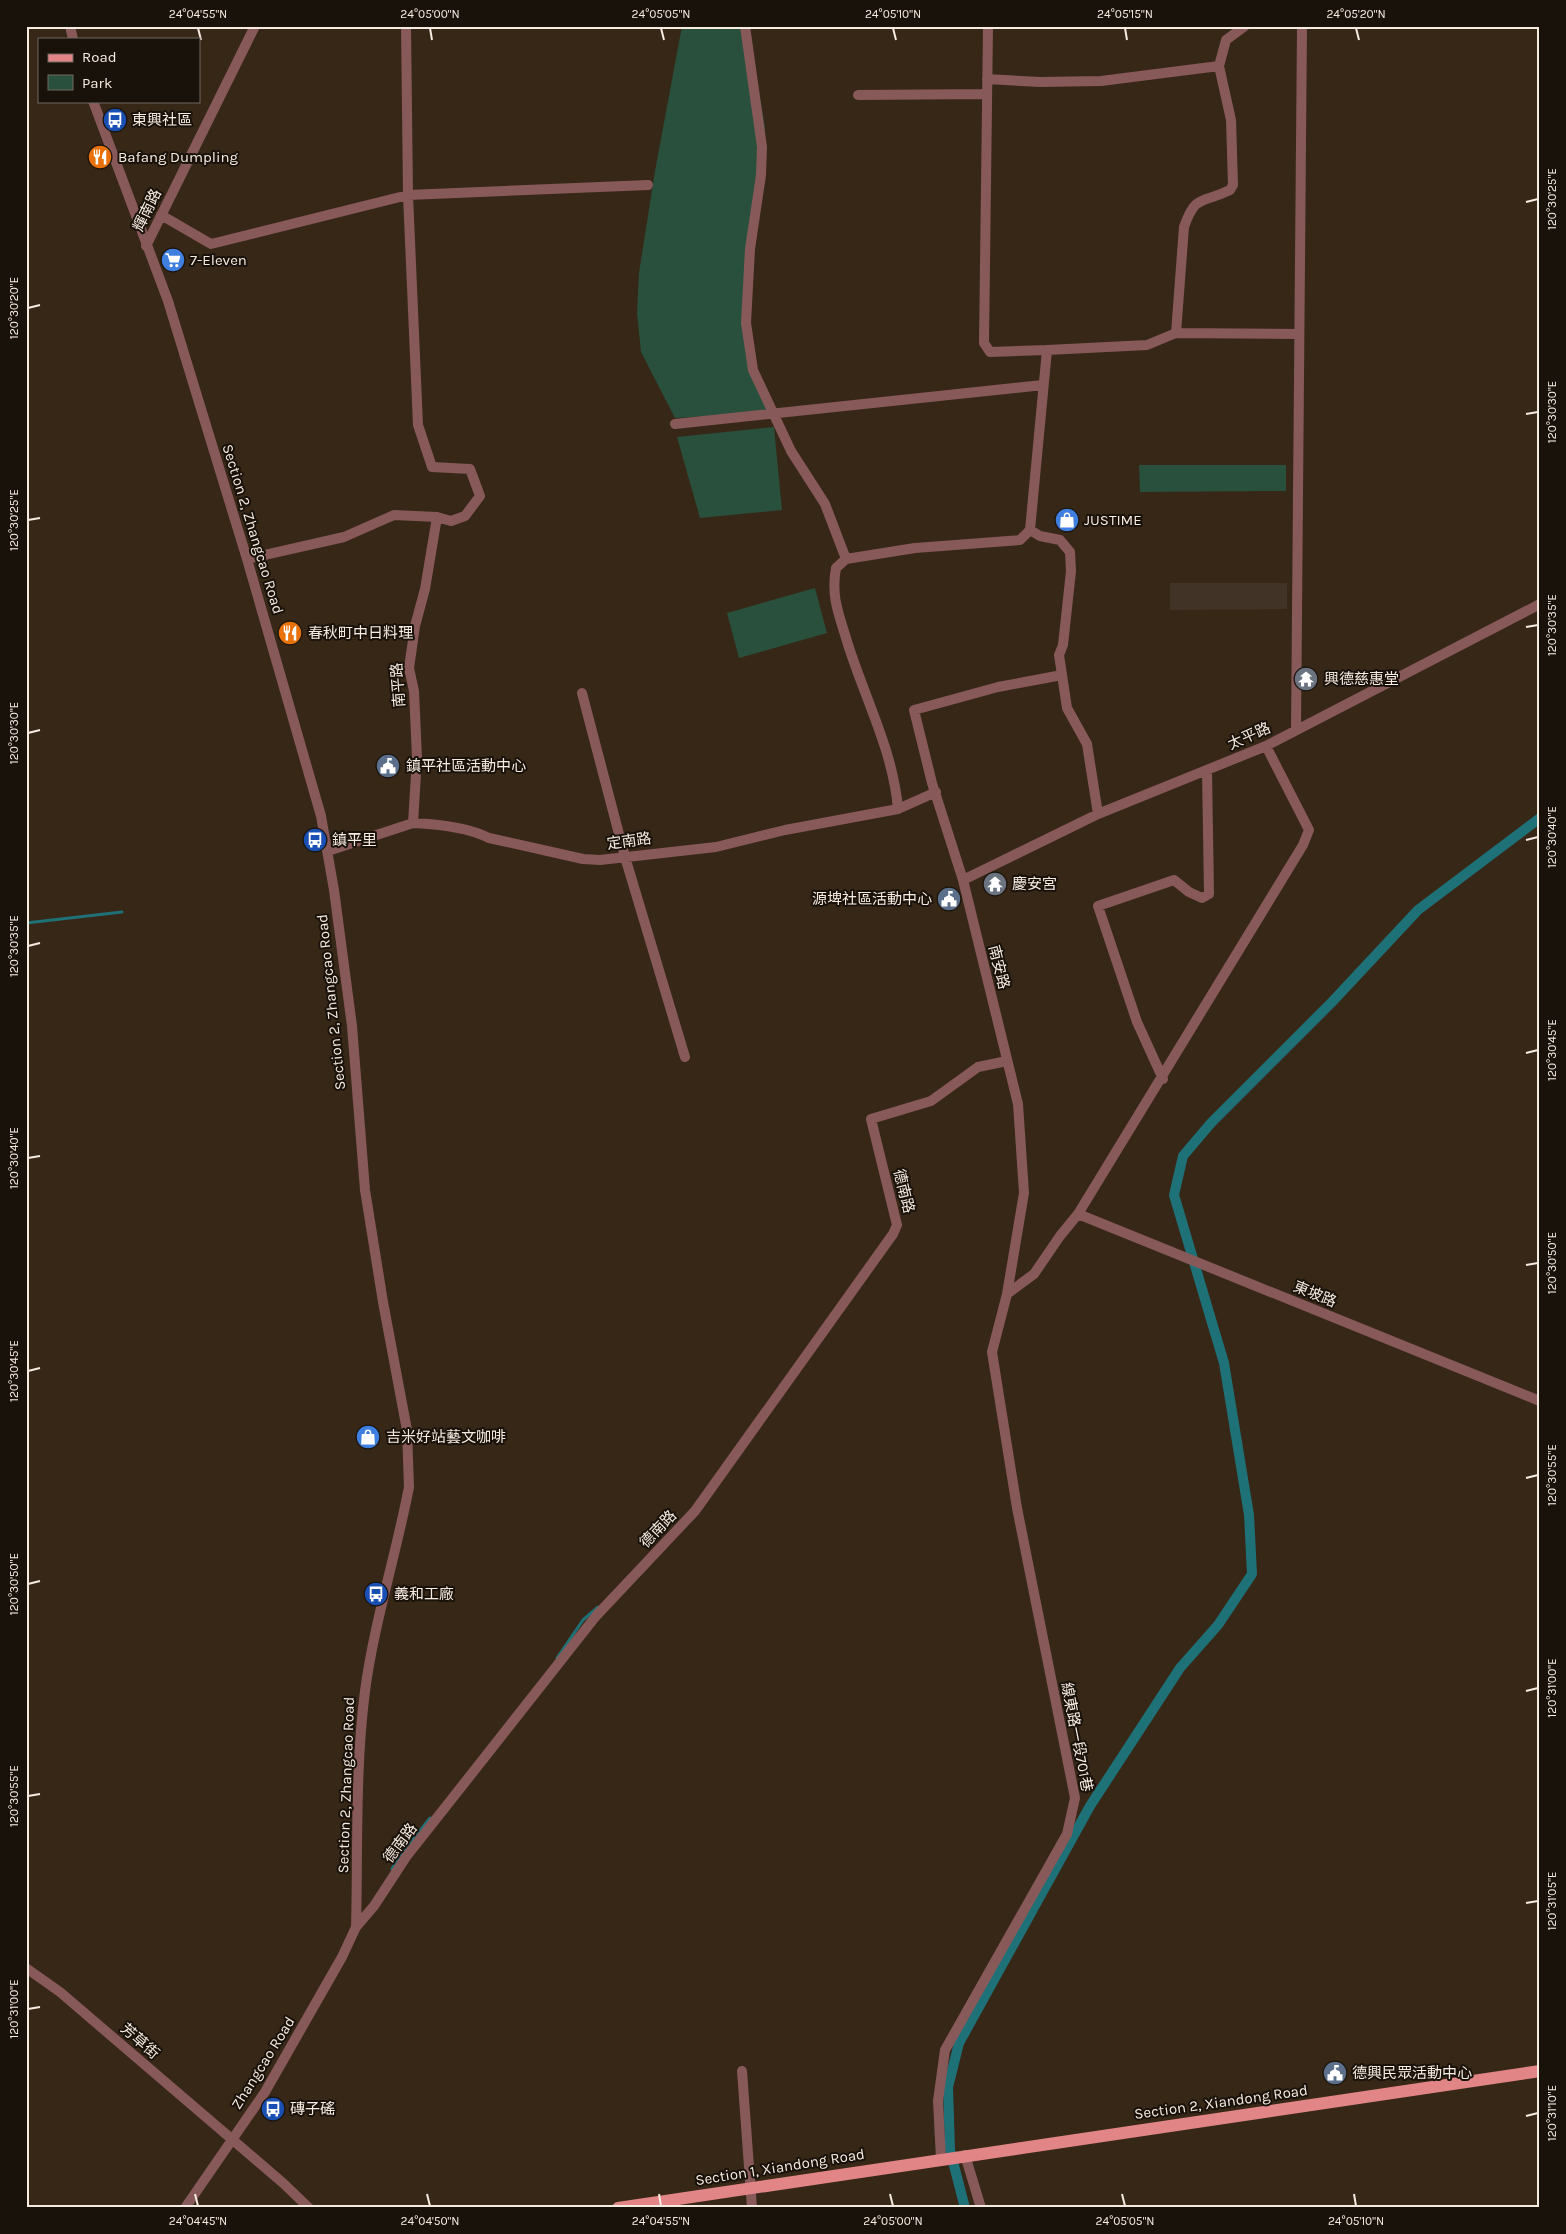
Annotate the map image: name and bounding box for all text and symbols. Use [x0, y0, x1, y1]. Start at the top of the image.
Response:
text: 24°04'55"N [169, 7, 227, 21]
text: 24°05'00"N [400, 7, 460, 21]
text: 24°05'05"N [631, 7, 691, 21]
text: 24°05'10"N [865, 7, 921, 21]
text: 24°05'15"N [1097, 7, 1153, 21]
text: 24°05'20"N [1326, 7, 1386, 21]
legend [38, 38, 200, 102]
text: Road [82, 48, 117, 66]
text: Park [82, 74, 112, 92]
bus stop icon: 東興社區 [102, 107, 128, 133]
place label: 東興社區 [132, 111, 192, 129]
restaurant icon: Bafang Dumpling [87, 144, 113, 170]
place label: Bafang Dumpling [118, 148, 239, 166]
text: 120°30'25"E [1545, 168, 1559, 230]
street label: 輝南路 [129, 186, 165, 234]
supermarket icon: 7-Eleven [160, 247, 186, 273]
place label: 7-Eleven [190, 251, 247, 269]
text: 120°30'20"E [7, 277, 21, 339]
text: 120°30'30"E [1545, 381, 1559, 443]
street label: Section 2, Zhangcao Road [219, 442, 287, 616]
text: 120°30'25"E [7, 489, 21, 551]
shop icon: JUSTIME [1054, 507, 1080, 533]
place label: JUSTIME [1084, 511, 1142, 529]
text: 120°30'35"E [1545, 594, 1559, 656]
restaurant icon: 春秋町中日料理 [277, 620, 303, 646]
place label: 春秋町中日料理 [308, 624, 413, 642]
street label: 南平路 [387, 662, 409, 708]
temple icon: 興德慈惠堂 [1293, 666, 1319, 692]
place label: 興德慈惠堂 [1324, 670, 1399, 688]
text: 120°30'30"E [7, 702, 21, 764]
street label: 太平路 [1225, 719, 1273, 753]
public building icon: 鎮平社區活動中心 [375, 753, 401, 779]
place label: 鎮平社區活動中心 [406, 757, 526, 775]
text: 120°30'40"E [1545, 806, 1559, 868]
bus stop icon: 鎮平里 [302, 827, 328, 853]
street label: 定南路 [605, 829, 653, 853]
place label: 鎮平里 [332, 831, 377, 849]
temple icon: 慶安宮 [982, 871, 1008, 897]
place label: 慶安宮 [1012, 875, 1057, 893]
public building icon: 源埤社區活動中心 [936, 886, 962, 912]
place label: 源埤社區活動中心 [812, 890, 932, 908]
street label: Section 2, Zhangcao Road [313, 913, 349, 1091]
text: 120°30'35"E [7, 915, 21, 977]
street label: 南安路 [985, 943, 1013, 991]
text: 120°30'45"E [1545, 1019, 1559, 1081]
text: 120°30'40"E [7, 1127, 21, 1189]
street label: 德南路 [890, 1167, 918, 1215]
text: 120°30'50"E [1545, 1232, 1559, 1294]
street label: 東坡路 [1291, 1277, 1339, 1311]
text: 120°30'45"E [7, 1340, 21, 1402]
shop icon: 吉米好站藝文咖啡 [355, 1424, 381, 1450]
place label: 吉米好站藝文咖啡 [386, 1428, 506, 1446]
text: 120°30'55"E [1545, 1444, 1559, 1506]
street label: 德南路 [636, 1507, 680, 1551]
text: 120°30'50"E [7, 1553, 21, 1615]
bus stop icon: 義和工廠 [363, 1581, 389, 1607]
place label: 義和工廠 [394, 1585, 454, 1603]
text: 120°31'00"E [1545, 1658, 1559, 1718]
street label: 線東路一段701巷 [1058, 1681, 1096, 1793]
street label: Section 2, Zhangcao Road [334, 1696, 358, 1874]
text: 120°30'55"E [7, 1765, 21, 1827]
street label: 德南路 [379, 1820, 421, 1866]
text: 120°31'05"E [1545, 1871, 1559, 1931]
text: 120°31'00"E [7, 1979, 21, 2039]
street label: Zhangcao Road [227, 2013, 299, 2113]
street label: 芳草街 [117, 2019, 163, 2063]
public building icon: 德興民眾活動中心 [1322, 2060, 1348, 2086]
place label: 德興民眾活動中心 [1352, 2064, 1472, 2082]
street label: Section 2, Xiandong Road [1133, 2081, 1309, 2123]
text: 120°31'10"E [1545, 2085, 1559, 2141]
bus stop icon: 磚子磘 [260, 2096, 286, 2122]
place label: 磚子磘 [290, 2100, 335, 2118]
street label: Section 1, Xiandong Road [694, 2145, 866, 2189]
text: 24°04'45"N [169, 2214, 227, 2228]
text: 24°04'50"N [401, 2214, 459, 2228]
text: 24°04'55"N [632, 2214, 690, 2228]
text: 24°05'00"N [863, 2214, 923, 2228]
text: 24°05'05"N [1095, 2214, 1155, 2228]
text: 24°05'10"N [1328, 2214, 1384, 2228]

